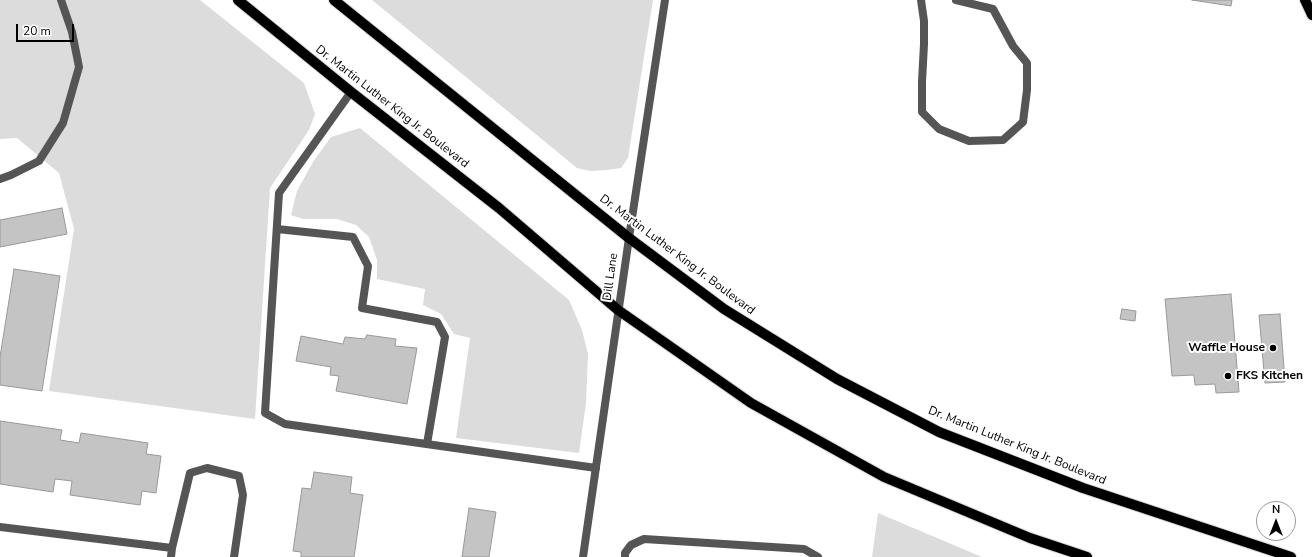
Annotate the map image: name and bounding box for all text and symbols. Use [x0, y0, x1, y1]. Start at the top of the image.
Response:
scale bar [18, 16, 76, 42]
text: 20 m [23, 23, 51, 39]
street label: Dr. Martin Luther King Jr. Boulevard [312, 43, 472, 171]
street label: Dr. Martin Luther King Jr. Boulevard [597, 192, 757, 318]
street label: Dill Lane [601, 252, 621, 302]
place label: Waffle House [1188, 341, 1265, 355]
marker: Waffle House [1268, 343, 1278, 353]
place label: FKS Kitchen [1236, 369, 1303, 383]
marker: FKS Kitchen [1223, 371, 1233, 381]
street label: Dr. Martin Luther King Jr. Boulevard [926, 404, 1108, 488]
north arrow [1256, 501, 1296, 541]
text: N [1272, 502, 1280, 517]

